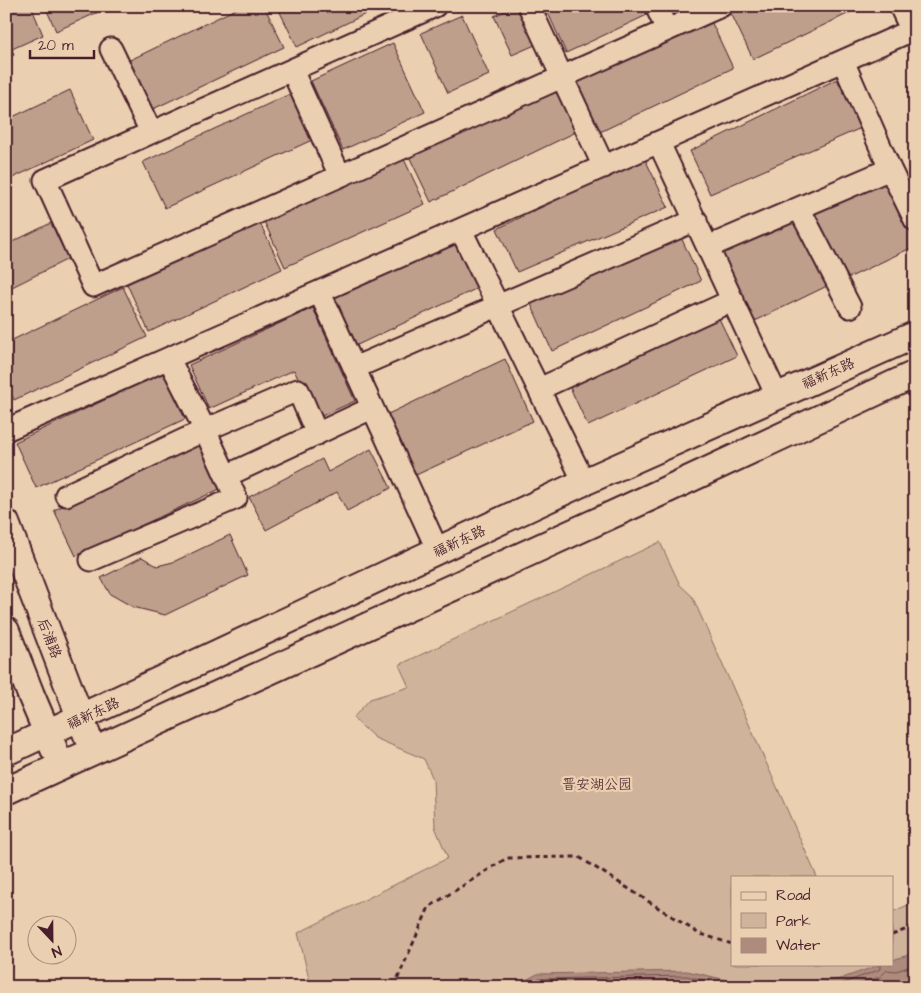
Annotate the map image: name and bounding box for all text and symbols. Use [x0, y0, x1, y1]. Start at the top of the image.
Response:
scale bar [30, 28, 94, 60]
text: 20 m [38, 35, 74, 56]
street label: 福新东路 [799, 353, 858, 394]
street label: 福新东路 [430, 521, 489, 563]
street label: 后浦路 [32, 615, 66, 662]
street label: 福新东路 [64, 693, 123, 735]
park label: 晋安湖公园 [562, 775, 632, 795]
legend [731, 876, 894, 966]
text: Road [776, 885, 811, 906]
text: Park [776, 911, 811, 932]
north arrow [28, 916, 78, 966]
text: Water [776, 935, 820, 956]
text: N [48, 940, 64, 962]

